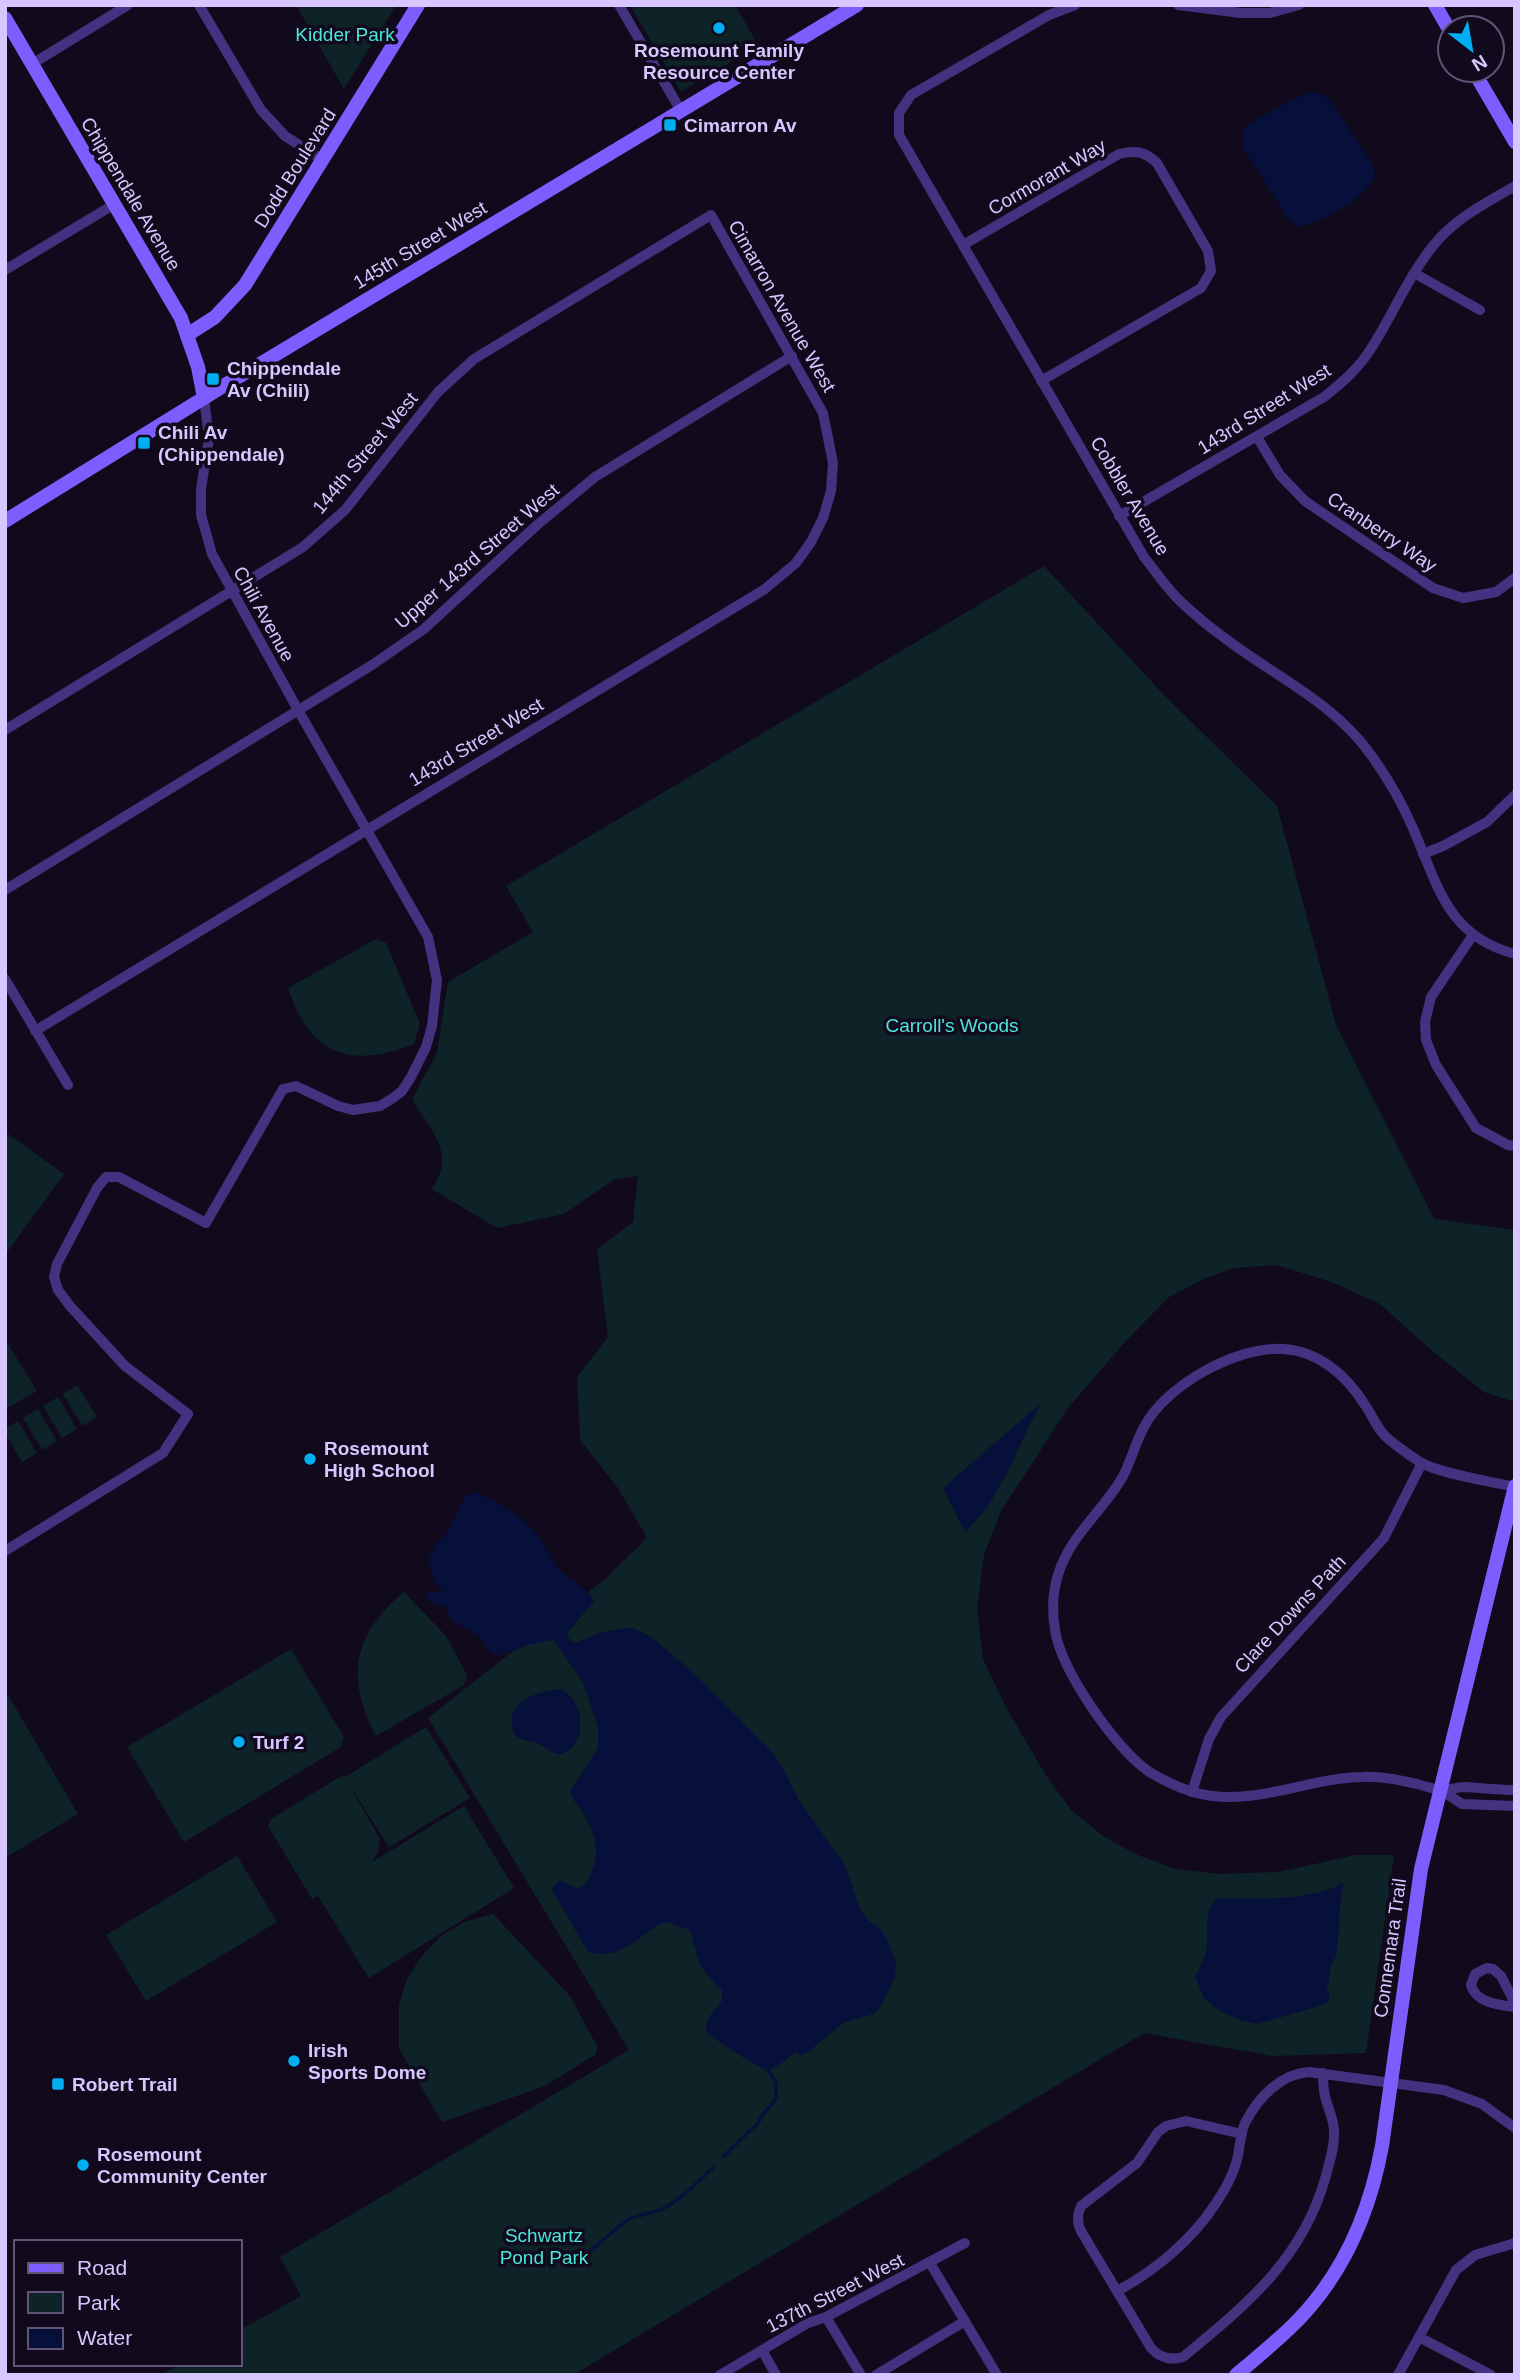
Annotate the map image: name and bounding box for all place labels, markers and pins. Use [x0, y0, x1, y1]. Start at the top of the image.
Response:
marker: Rosemount Family Resource Center [711, 20, 727, 36]
place label: Rosemount Family Resource Center [634, 40, 804, 83]
place label: Cimarron Av [684, 115, 797, 136]
marker: Cimarron Av [662, 117, 678, 133]
place label: Chippendale Av (Chili) [227, 358, 341, 401]
marker: Chippendale Av (Chili) [205, 371, 221, 387]
place label: Chili Av (Chippendale) [158, 422, 285, 465]
marker: Chili Av (Chippendale) [136, 435, 152, 451]
place label: Rosemount High School [324, 1438, 435, 1481]
marker: Rosemount High School [302, 1451, 318, 1467]
place label: Turf 2 [253, 1732, 304, 1753]
marker: Turf 2 [231, 1734, 247, 1750]
place label: Irish Sports Dome [308, 2040, 426, 2083]
marker: Irish Sports Dome [286, 2053, 302, 2069]
place label: Robert Trail [72, 2074, 178, 2095]
marker: Robert Trail [50, 2076, 66, 2092]
place label: Rosemount Community Center [97, 2144, 268, 2187]
marker: Rosemount Community Center [75, 2157, 91, 2173]

